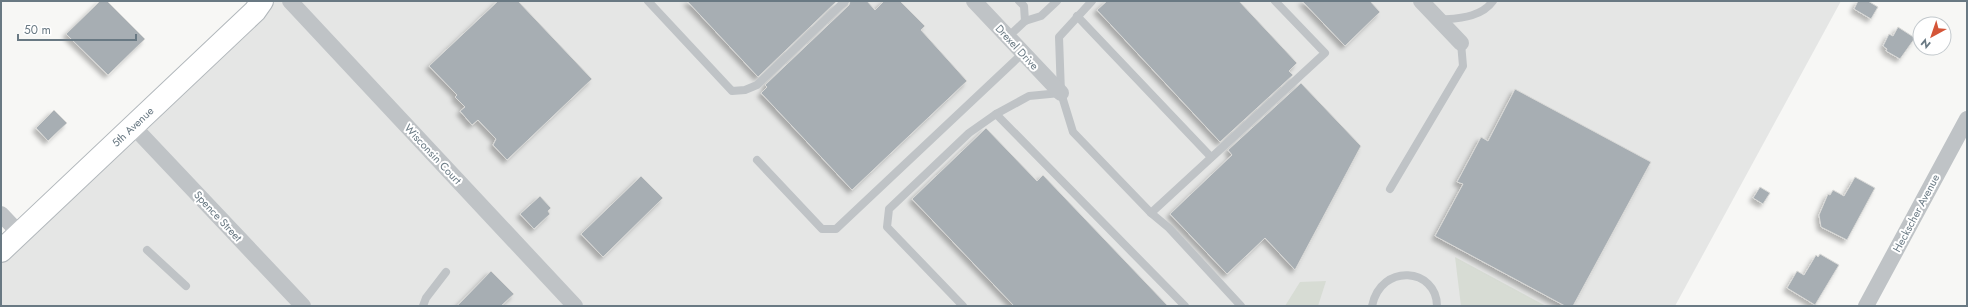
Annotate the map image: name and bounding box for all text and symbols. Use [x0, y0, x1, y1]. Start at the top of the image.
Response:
scale bar [18, 16, 136, 42]
north arrow [1912, 16, 1952, 56]
text: 50 m [24, 21, 51, 39]
street label: Drexel Drive [992, 21, 1043, 74]
text: N [1917, 35, 1934, 53]
street label: 5th Avenue [108, 103, 157, 150]
street label: Wisconsin Court [401, 120, 465, 188]
street label: Heckscher Avenue [1889, 171, 1943, 255]
street label: Spence Street [190, 187, 246, 245]

